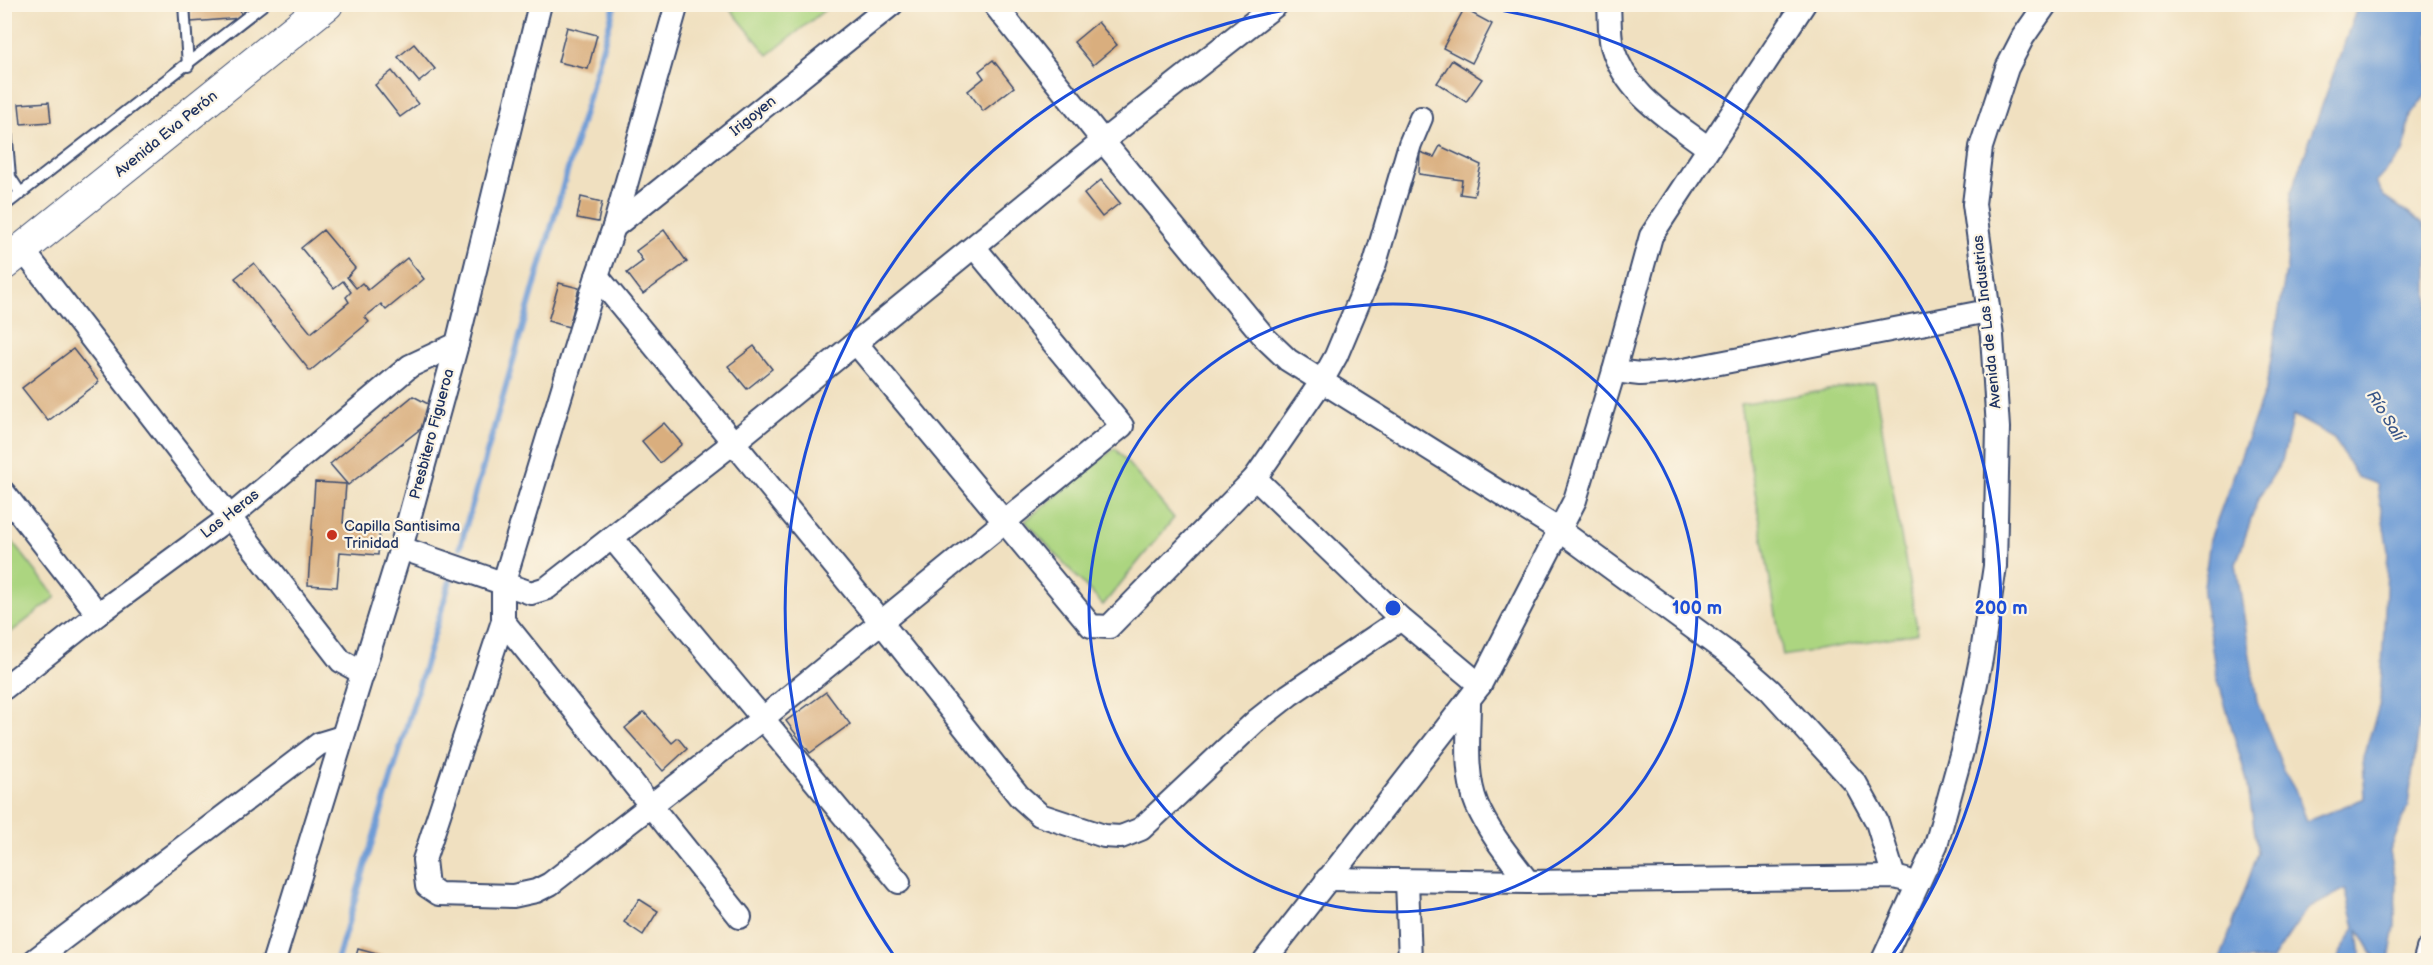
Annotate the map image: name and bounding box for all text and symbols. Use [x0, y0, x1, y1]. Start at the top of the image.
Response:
street label: Avenida Eva Perón [111, 87, 221, 181]
street label: Irigoyen [726, 92, 780, 140]
street label: Avenida de Las Industrias [1968, 234, 2006, 410]
street label: Presbitero Figueroa [405, 367, 459, 501]
water label: Río Salí [2362, 387, 2409, 446]
street label: Las Heras [197, 485, 263, 543]
place label: Capilla Santisima Trinidad [344, 517, 460, 553]
marker: Capilla Santisima Trinidad [325, 528, 339, 542]
centre of rings [1383, 598, 1403, 618]
text: 100 m [1672, 598, 1722, 619]
text: 200 m [1974, 598, 2028, 619]

